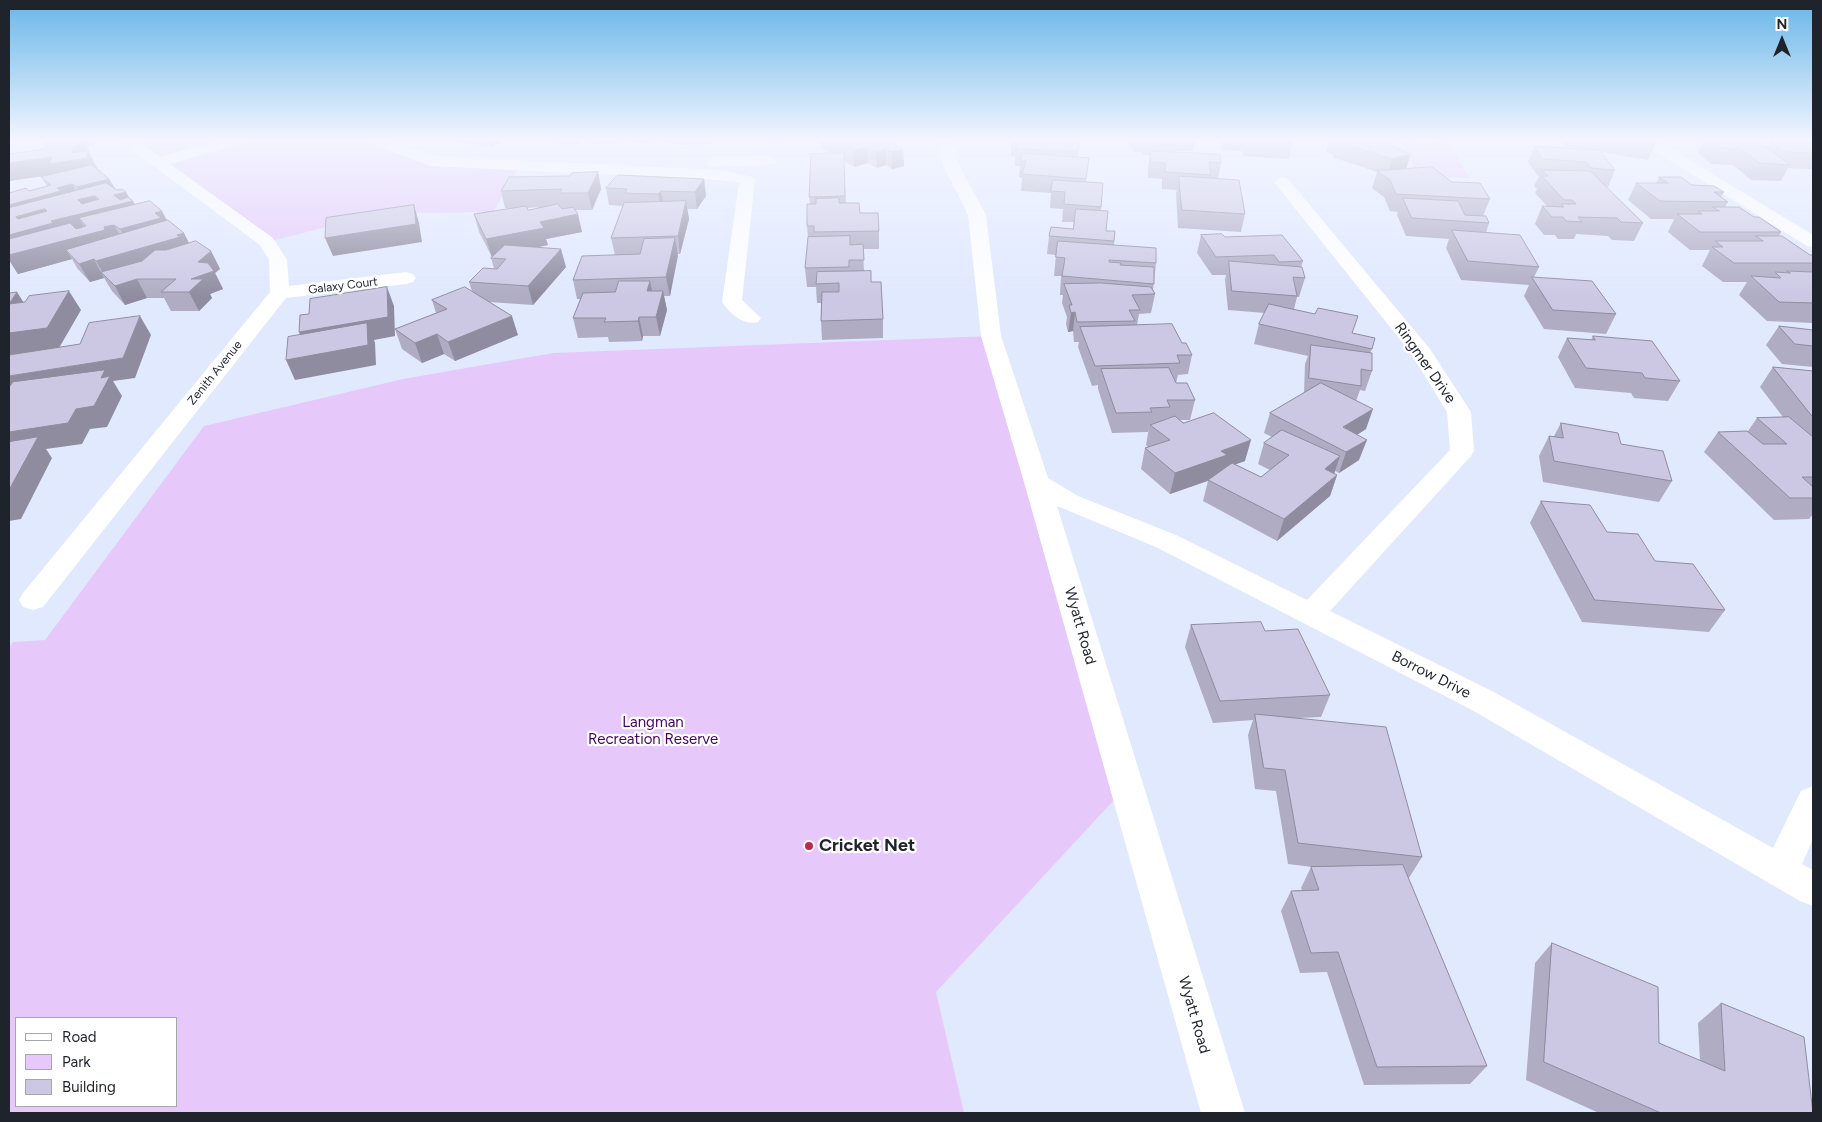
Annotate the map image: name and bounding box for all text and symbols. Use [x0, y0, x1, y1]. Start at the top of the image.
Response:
north arrow [1757, 15, 1807, 65]
text: N [1777, 16, 1787, 33]
street label: Galaxy Court [307, 275, 379, 297]
street label: Ringmer Drive [1391, 319, 1459, 407]
street label: Zenith Avenue [185, 338, 245, 408]
street label: Wyatt Road [1060, 585, 1100, 667]
street label: Borrow Drive [1388, 647, 1474, 703]
park label: Langman Recreation Reserve [588, 714, 718, 749]
place label: Cricket Net [819, 835, 915, 857]
marker: Cricket Net [803, 840, 815, 852]
street label: Wyatt Road [1174, 974, 1214, 1056]
legend [15, 1017, 178, 1107]
text: Road [62, 1028, 97, 1046]
text: Park [62, 1053, 91, 1071]
text: Building [62, 1078, 116, 1096]

